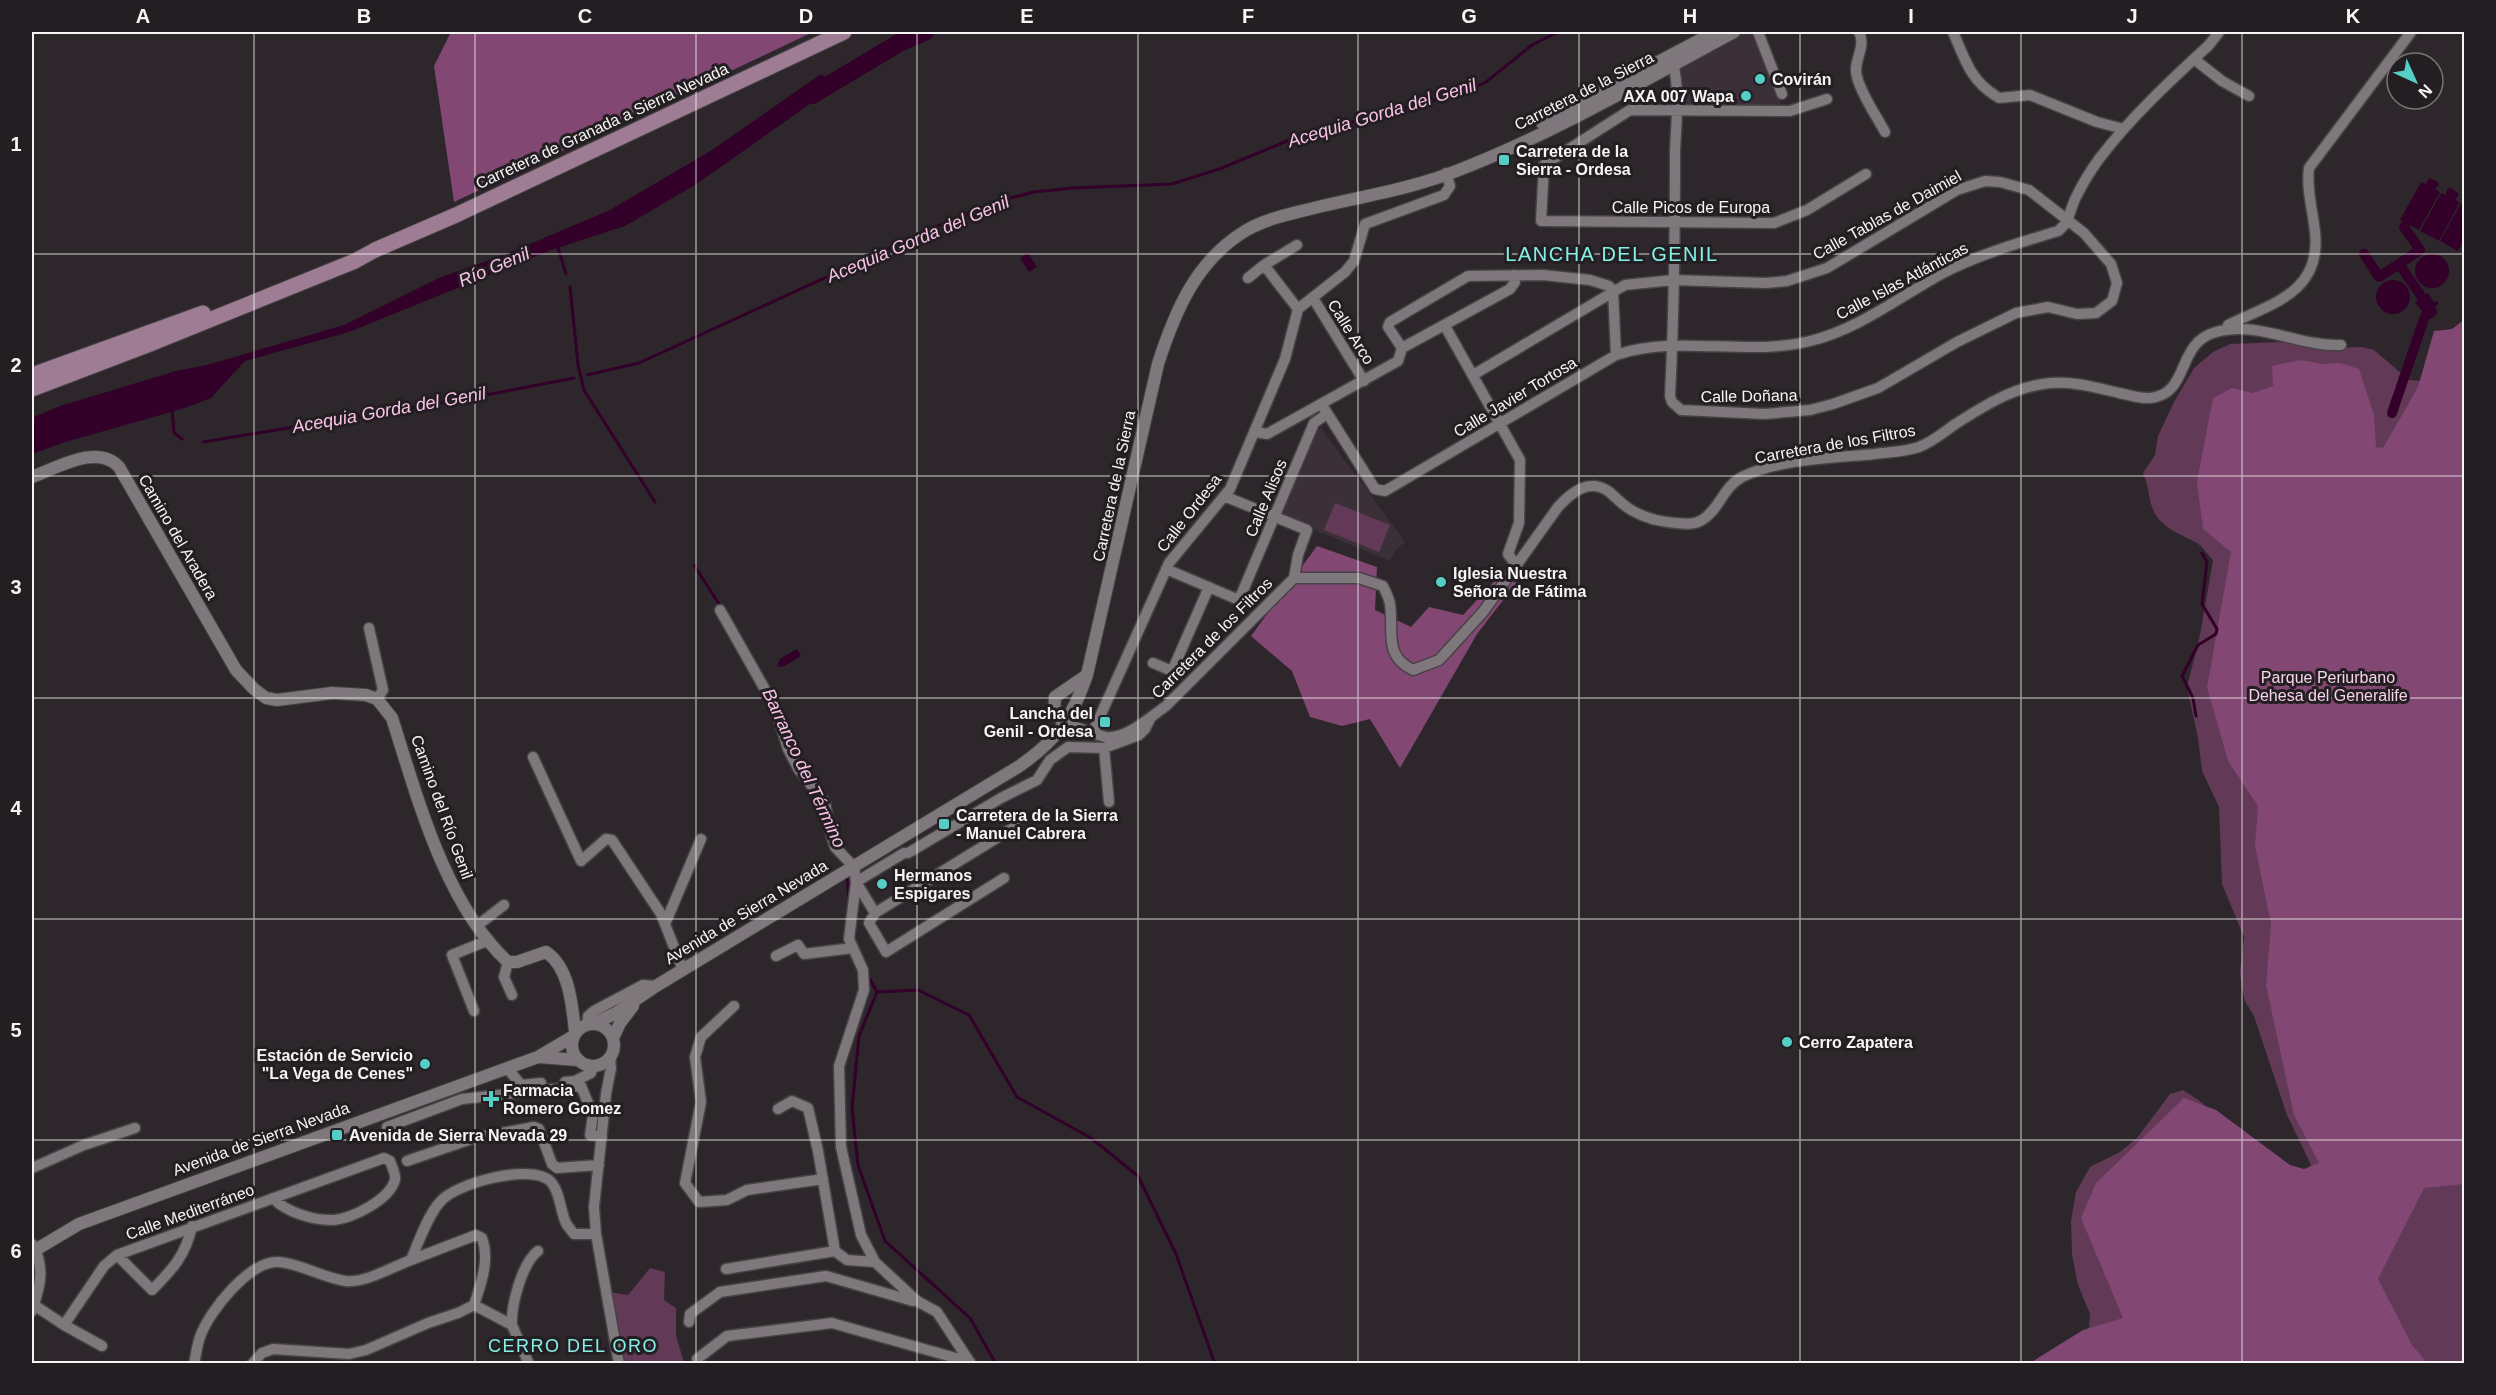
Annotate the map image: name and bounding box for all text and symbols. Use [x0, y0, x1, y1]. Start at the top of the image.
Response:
text: A [136, 5, 150, 27]
text: B [357, 5, 371, 27]
text: C [578, 5, 592, 27]
text: D [799, 5, 813, 27]
text: E [1020, 5, 1034, 27]
text: F [1242, 5, 1254, 27]
text: G [1461, 5, 1477, 27]
text: H [1683, 5, 1697, 27]
text: I [1908, 5, 1914, 27]
text: J [2126, 5, 2138, 27]
text: K [2346, 5, 2361, 27]
street label: Carretera de la Sierra [1512, 48, 1656, 133]
north arrow [2385, 51, 2445, 111]
street label: Carretera de Granada a Sierra Nevada [473, 60, 731, 192]
place label: Covirán [1772, 71, 1832, 88]
marker: Covirán [1753, 72, 1767, 86]
water label: Acequia Gorda del Genil [1284, 74, 1480, 152]
text: N [2415, 81, 2435, 101]
place label: AXA 007 Wapa [1623, 88, 1734, 105]
marker: AXA 007 Wapa [1739, 89, 1753, 103]
text: 1 [10, 133, 22, 155]
place label: Carretera de la Sierra - Ordesa [1516, 143, 1631, 178]
marker: Carretera de la Sierra - Ordesa [1497, 153, 1511, 167]
street label: Calle Tablas de Daimiel [1810, 167, 1964, 263]
water label: Acequia Gorda del Genil [823, 191, 1013, 287]
street label: Calle Picos de Europa [1612, 199, 1770, 216]
street label: Calle Islas Atlánticas [1833, 239, 1971, 323]
water label: Río Genil [456, 243, 533, 291]
district label: LANCHA DEL GENIL [1505, 243, 1719, 265]
street label: Calle Arco [1324, 297, 1378, 368]
text: 2 [10, 354, 22, 376]
street label: Calle Javier Tortosa [1451, 354, 1580, 440]
water label: Acequia Gorda del Genil [290, 383, 488, 437]
street label: Calle Doñana [1700, 387, 1798, 405]
street label: Carretera de la Sierra [1090, 409, 1138, 563]
street label: Carretera de los Filtros [1753, 422, 1917, 466]
street label: Calle Alisos [1242, 457, 1290, 539]
street label: Calle Ordesa [1154, 471, 1225, 555]
street label: Camino del Aradera [135, 472, 221, 603]
place label: Iglesia Nuestra Señora de Fátima [1453, 565, 1586, 600]
street label: Carretera de los Filtros [1148, 574, 1276, 702]
marker: Iglesia Nuestra Señora de Fátima [1434, 575, 1448, 589]
text: 3 [10, 576, 22, 598]
park label: Parque Periurbano Dehesa del Generalife [2248, 669, 2408, 704]
water label: Barranco del Término [758, 685, 850, 851]
place label: Lancha del Genil - Ordesa [984, 705, 1093, 740]
marker: Lancha del Genil - Ordesa [1098, 715, 1112, 729]
street label: Camino del Río Genil [408, 733, 476, 881]
text: 4 [10, 797, 22, 819]
place label: Carretera de la Sierra - Manuel Cabrera [956, 807, 1118, 842]
marker: Carretera de la Sierra - Manuel Cabrera [937, 817, 951, 831]
street label: Avenida de Sierra Nevada [662, 857, 830, 967]
place label: Hermanos Espigares [894, 867, 972, 902]
marker: Hermanos Espigares [875, 877, 889, 891]
text: 5 [10, 1019, 22, 1041]
place label: Cerro Zapatera [1799, 1034, 1913, 1051]
marker: Cerro Zapatera [1780, 1035, 1794, 1049]
place label: Estación de Servicio "La Vega de Cenes" [256, 1047, 413, 1082]
marker: Estación de Servicio "La Vega de Cenes" [418, 1057, 432, 1071]
place label: Farmacia Romero Gomez [503, 1082, 621, 1117]
marker: Farmacia Romero Gomez [484, 1092, 498, 1106]
street label: Avenida de Sierra Nevada [170, 1099, 352, 1179]
place label: Avenida de Sierra Nevada 29 [349, 1127, 567, 1144]
marker: Avenida de Sierra Nevada 29 [330, 1128, 344, 1142]
street label: Calle Mediterráneo [124, 1181, 257, 1243]
text: 6 [10, 1240, 22, 1262]
district label: CERRO DEL ORO [488, 1336, 658, 1356]

